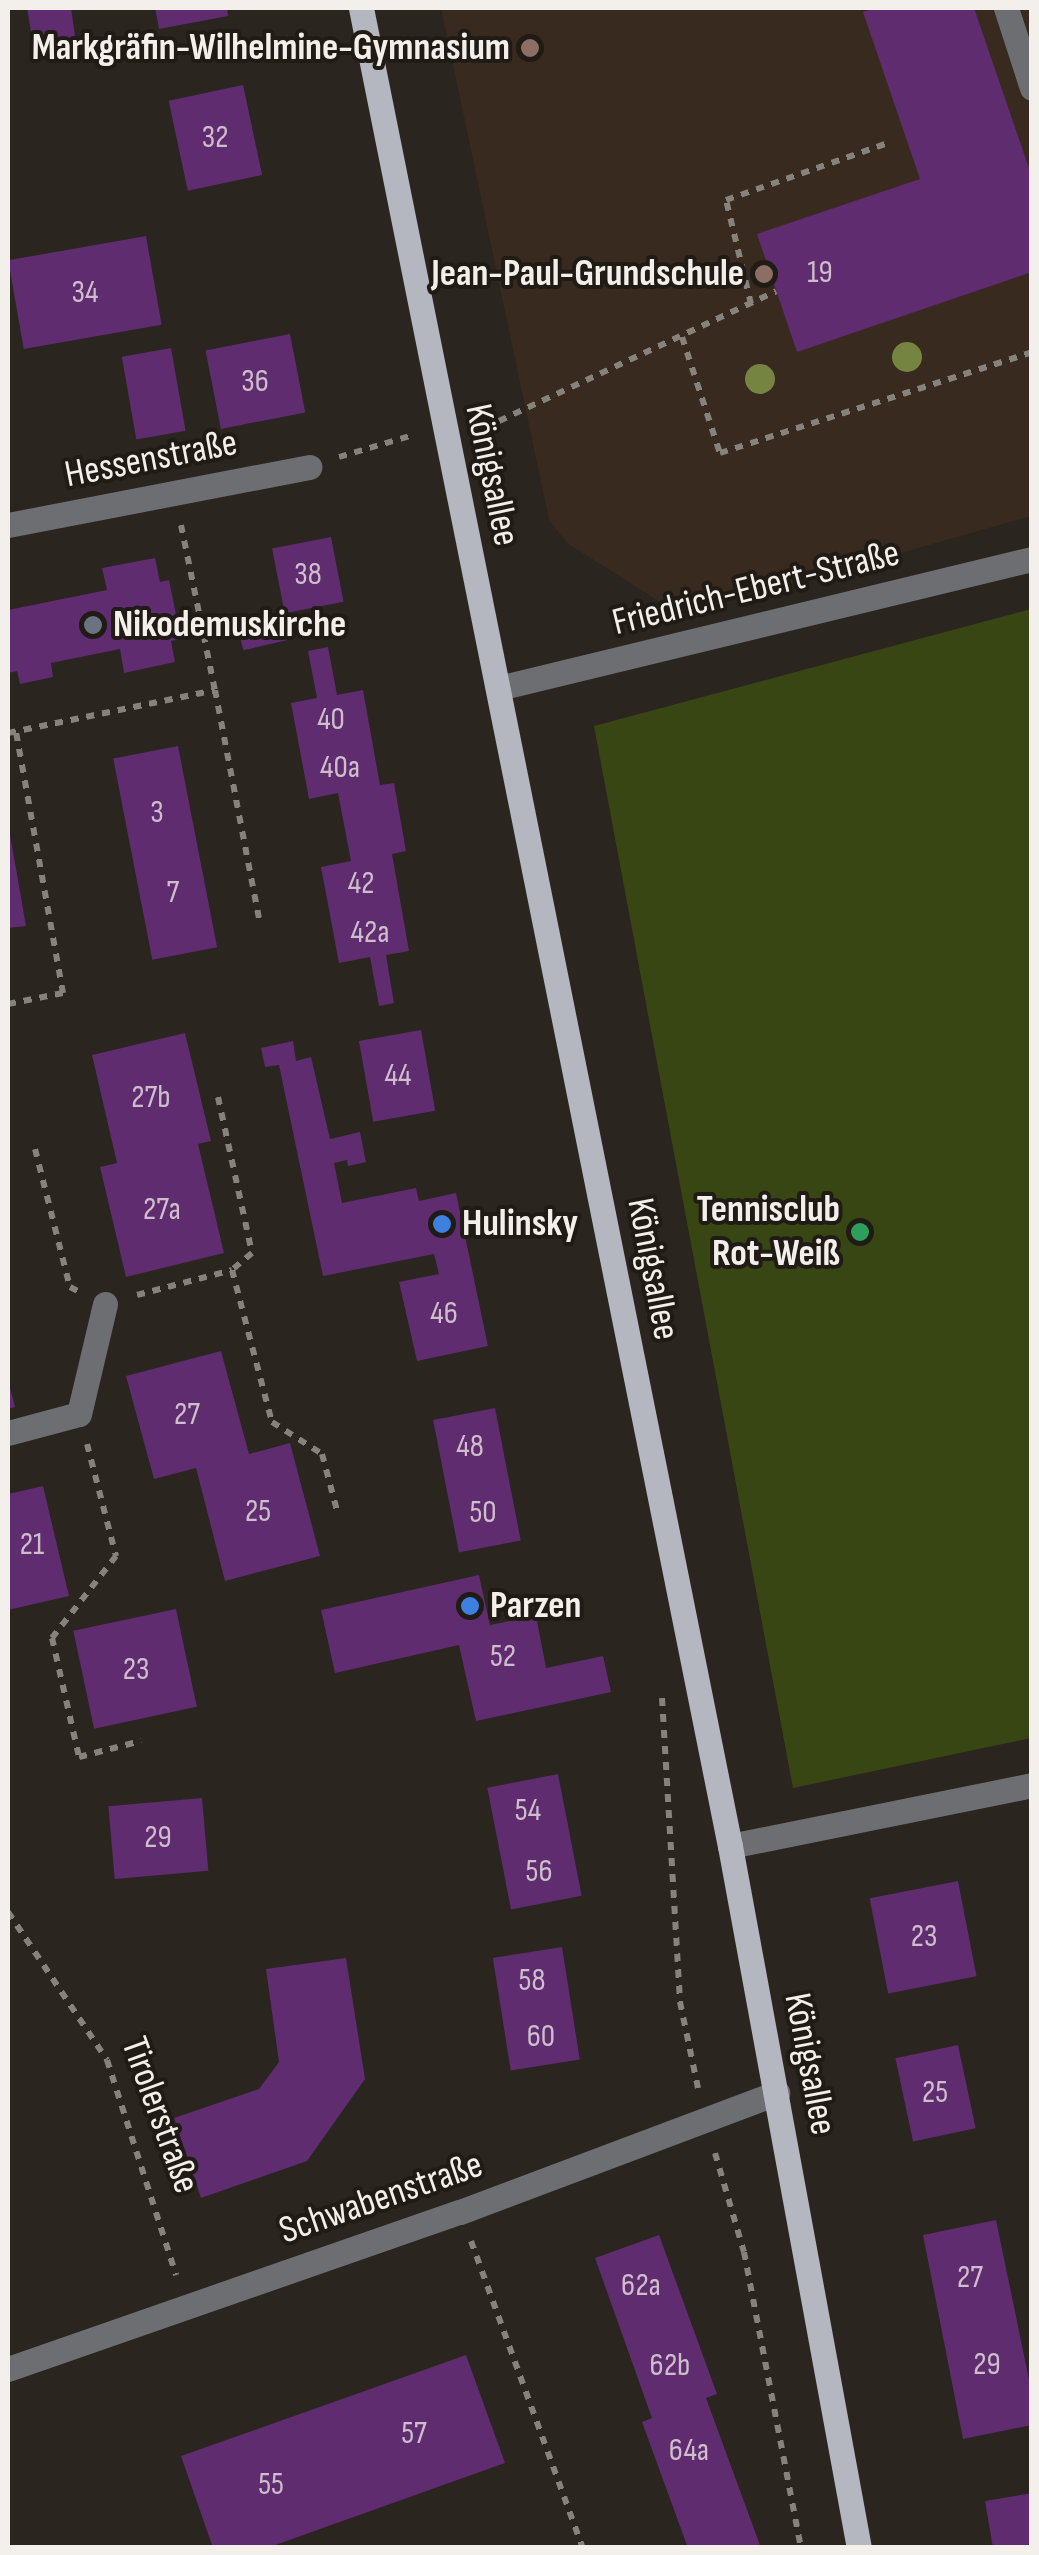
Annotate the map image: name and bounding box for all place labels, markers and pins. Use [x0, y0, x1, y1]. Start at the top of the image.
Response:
place label: Markgräfin-Wilhelmine-Gymnasium [32, 25, 510, 71]
marker: Markgräfin-Wilhelmine-Gymnasium [519, 37, 541, 59]
place label: Jean-Paul-Grundschule [431, 251, 744, 297]
marker: Jean-Paul-Grundschule [753, 263, 775, 285]
place label: Nikodemuskirche [113, 602, 346, 648]
marker: Nikodemuskirche [82, 614, 104, 636]
place label: Tennisclub Rot-Weiß [697, 1187, 840, 1276]
place label: Hulinsky [462, 1201, 578, 1247]
marker: Hulinsky [431, 1213, 453, 1235]
marker: Tennisclub Rot-Weiß [849, 1221, 871, 1243]
place label: Parzen [490, 1583, 581, 1629]
marker: Parzen [459, 1595, 481, 1617]

